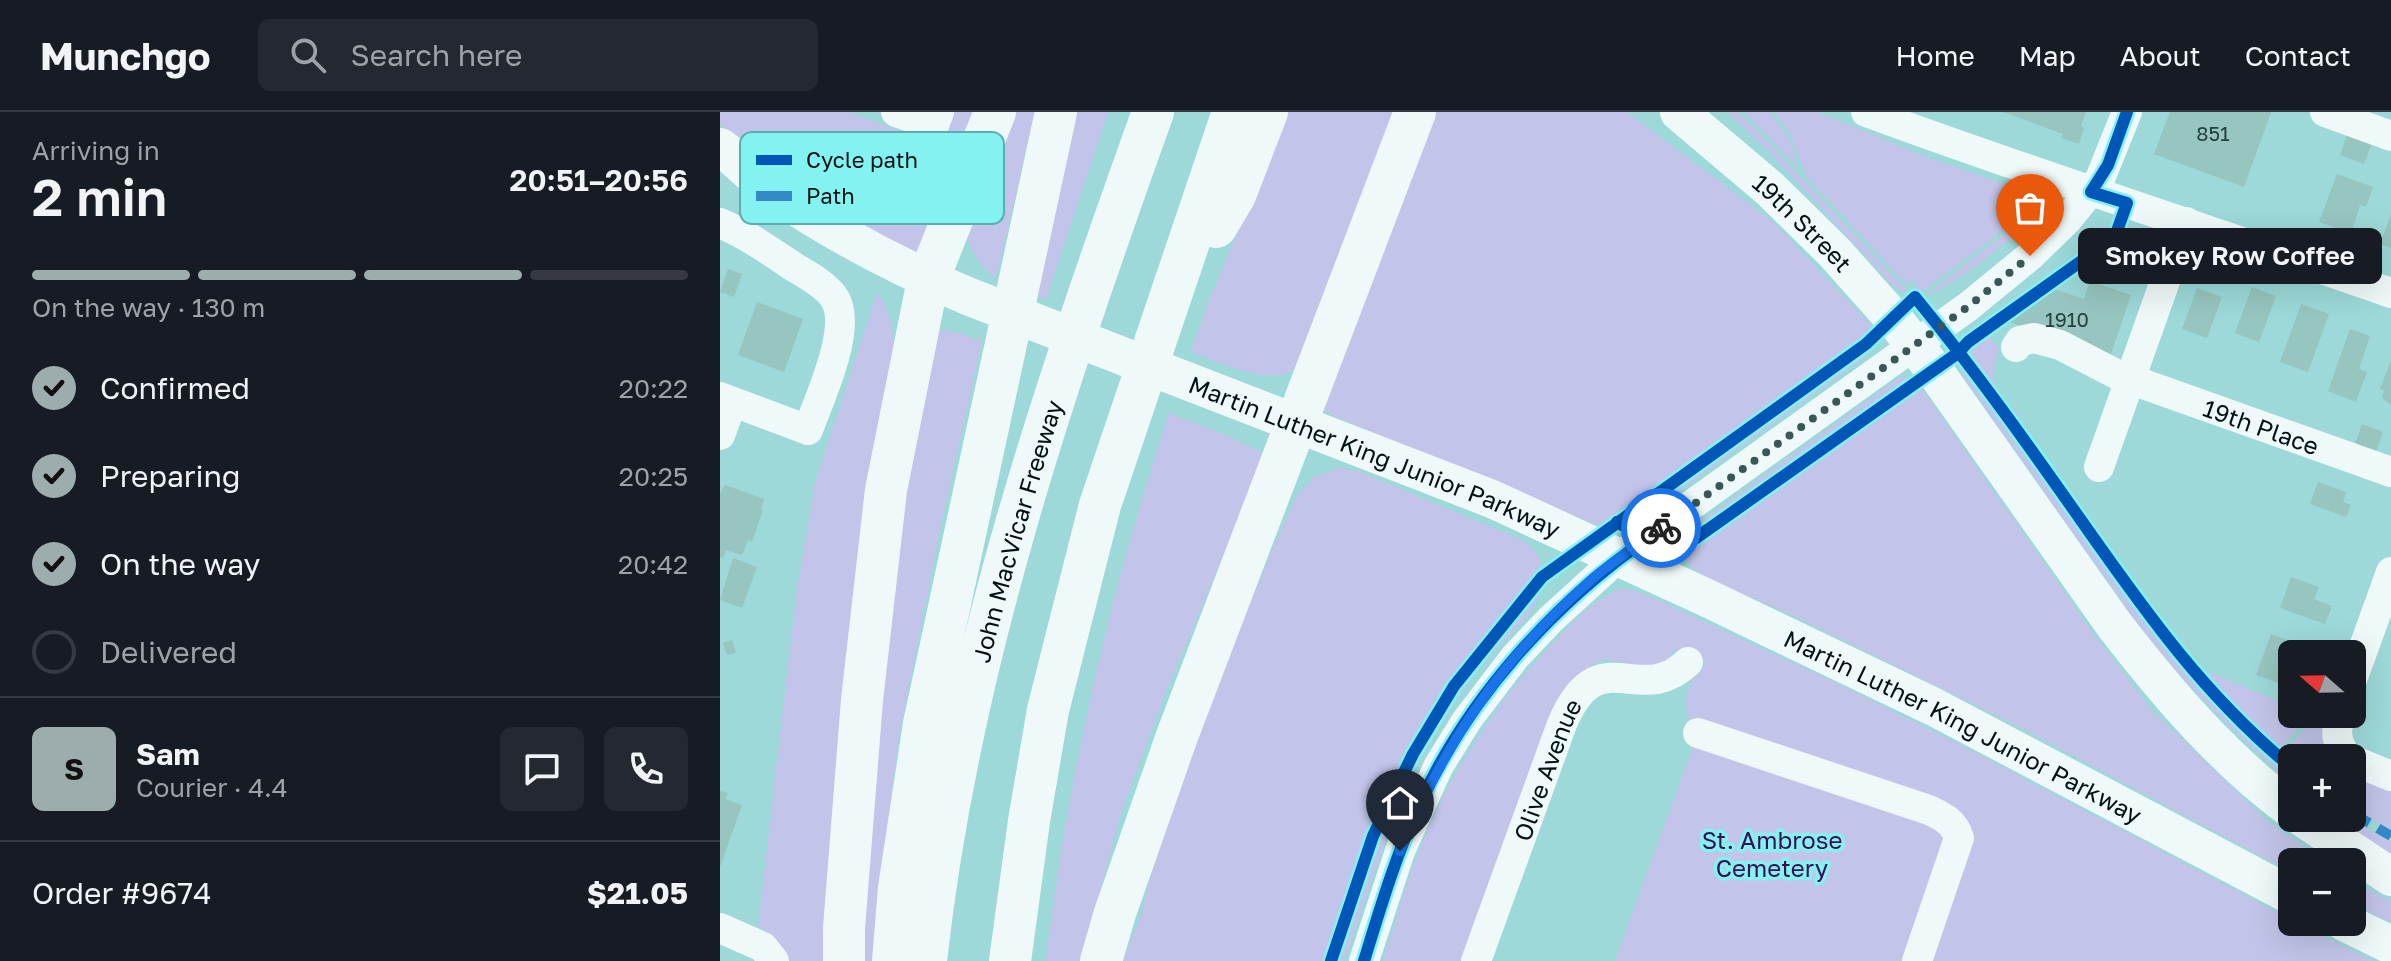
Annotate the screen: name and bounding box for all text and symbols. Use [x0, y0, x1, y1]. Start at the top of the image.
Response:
search box [258, 19, 818, 91]
text: Munchgo [40, 33, 210, 78]
icon: search [286, 33, 330, 77]
text: Search here [350, 37, 522, 73]
text: Home [1896, 39, 1975, 72]
text: Map [2019, 39, 2076, 72]
text: About [2120, 39, 2201, 72]
text: Contact [2245, 39, 2351, 72]
house number: 851 [2196, 121, 2230, 145]
legend [740, 132, 1004, 224]
text: Arriving in [32, 135, 160, 166]
text: Cycle path [806, 146, 918, 173]
text: 20:51–20:56 [509, 162, 688, 198]
text: 2 min [32, 165, 167, 227]
street label: 19th Street [1748, 167, 1859, 277]
pin [1996, 174, 2064, 256]
text: Path [806, 182, 855, 209]
icon: bag [2008, 186, 2052, 230]
callout: Smokey Row Coffee [2078, 228, 2382, 284]
text: Smokey Row Coffee [2105, 240, 2355, 271]
text: On the way · 130 m [32, 292, 265, 323]
house number: 1910 [2045, 307, 2089, 331]
icon: check [32, 366, 76, 410]
street label: Martin Luther King Junior Parkway [1185, 369, 1565, 543]
text: Confirmed [100, 370, 250, 406]
text: 20:22 [619, 373, 688, 404]
street label: 19th Place [2200, 392, 2323, 460]
street label: John MacVicar Freeway [965, 396, 1068, 665]
icon: check [32, 454, 76, 498]
text: Preparing [100, 458, 241, 494]
text: 20:25 [619, 461, 688, 492]
courier [1621, 488, 1701, 568]
icon: bike [1639, 506, 1683, 550]
icon: check [32, 542, 76, 586]
text: On the way [100, 546, 260, 582]
text: 20:42 [618, 549, 688, 580]
street label: Martin Luther King Junior Parkway [1780, 623, 2147, 829]
text: Delivered [100, 634, 237, 670]
north arrow [2278, 640, 2366, 728]
map controls [2278, 640, 2366, 936]
street label: Olive Avenue [1506, 693, 1587, 844]
button: chat [500, 727, 584, 811]
button: phone [604, 727, 688, 811]
text: Sam [136, 736, 200, 772]
button: + [2278, 744, 2366, 832]
text: S [64, 751, 84, 787]
pin [1366, 769, 1434, 851]
text: Courier · 4.4 [136, 772, 288, 803]
icon: home [1378, 781, 1422, 825]
park label: St. Ambrose Cemetery [1702, 825, 1842, 882]
button: − [2278, 848, 2366, 936]
text: Order #9674 [32, 875, 212, 911]
text: $21.05 [587, 875, 688, 911]

